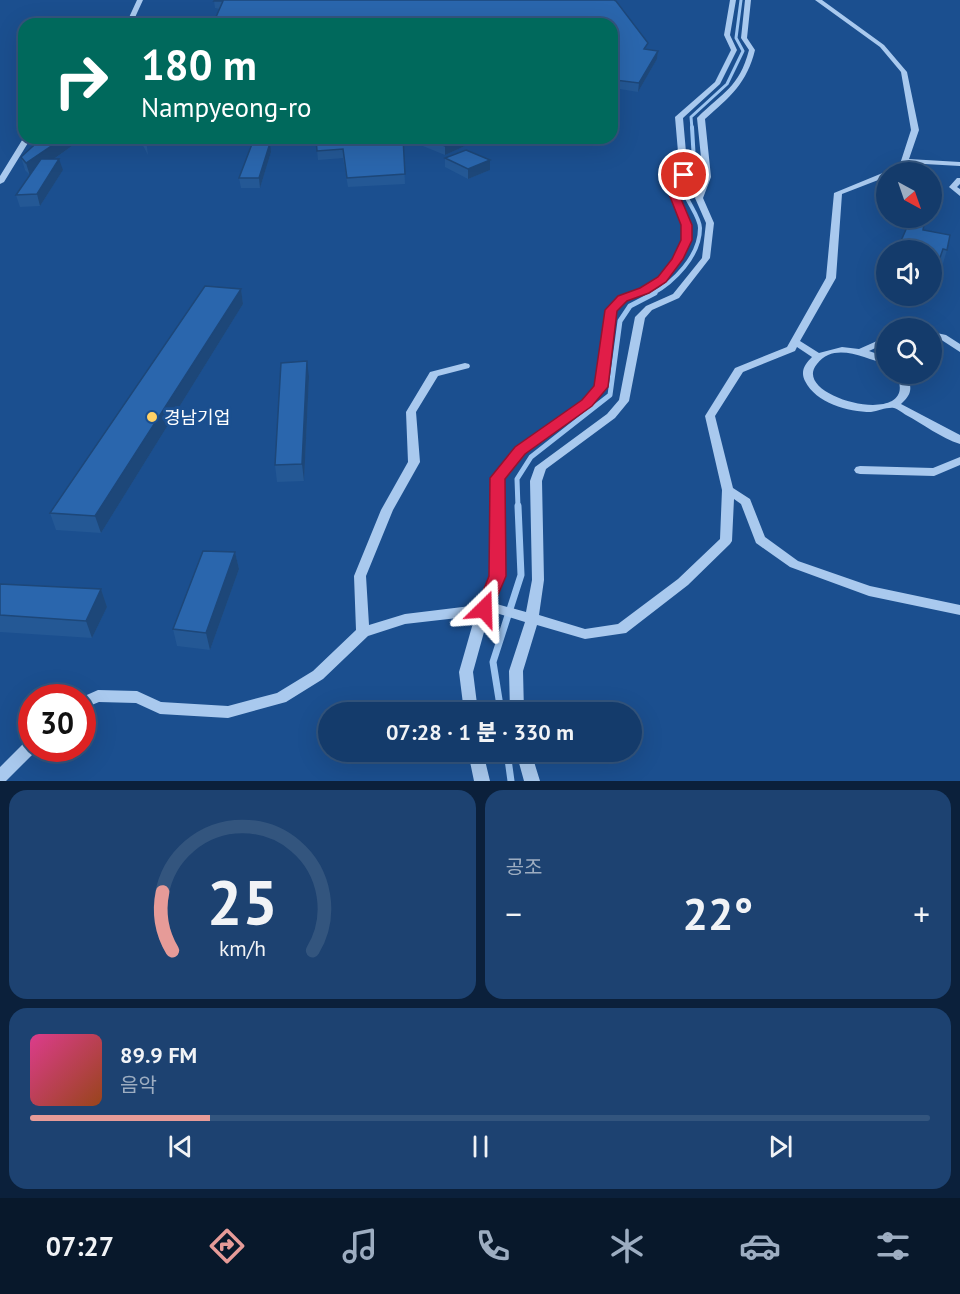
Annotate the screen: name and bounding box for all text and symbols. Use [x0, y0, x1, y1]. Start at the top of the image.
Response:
text: 180 m [141, 37, 257, 92]
icon: right [42, 42, 120, 120]
text: Nampyeong-ro [141, 90, 312, 124]
pin [658, 149, 709, 200]
icon: arrive [667, 158, 700, 191]
north arrow [876, 162, 942, 228]
map controls [876, 162, 942, 384]
button: sound [876, 240, 942, 306]
button: search [876, 318, 942, 384]
place label: 경남기업 [164, 406, 230, 429]
marker: 경남기업 [145, 410, 159, 424]
position arrow [452, 577, 516, 641]
speed limit sign: 30 [18, 684, 96, 762]
text: 07:28 · 1 분 · 330 m [386, 718, 574, 746]
text: 공조 [506, 854, 542, 880]
text: 25 [207, 861, 278, 942]
text: 22° [682, 884, 753, 942]
text: − [506, 892, 522, 935]
text: + [913, 892, 930, 935]
text: km/h [219, 935, 266, 963]
text: 89.9 FM [120, 1041, 197, 1069]
text: 음악 [120, 1072, 157, 1098]
icon: previous [164, 1130, 197, 1163]
icon: pause [464, 1130, 497, 1163]
icon: next [764, 1130, 797, 1163]
icon: directions [206, 1225, 248, 1267]
icon: music [339, 1225, 381, 1267]
icon: phone [472, 1225, 514, 1267]
icon: climate [606, 1225, 648, 1267]
icon: car [739, 1225, 781, 1267]
icon: filters [872, 1225, 914, 1267]
text: 07:27 [46, 1229, 114, 1263]

